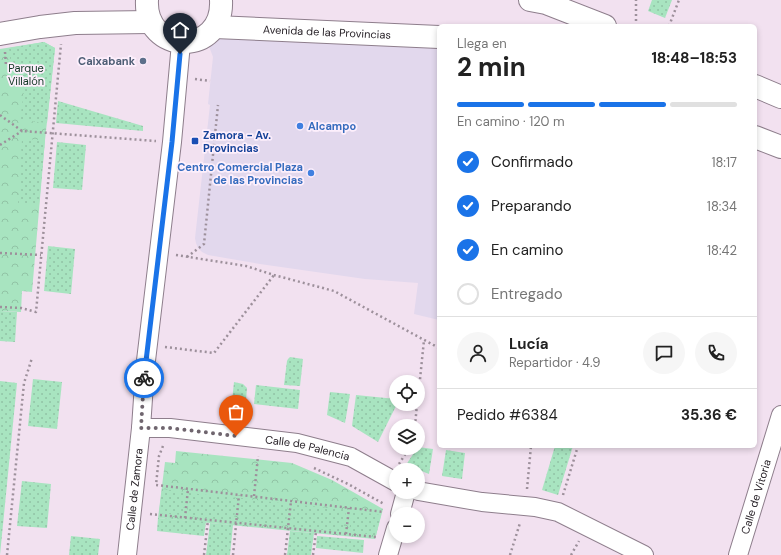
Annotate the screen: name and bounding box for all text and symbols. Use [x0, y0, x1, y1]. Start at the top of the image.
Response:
pin [163, 13, 197, 54]
icon: home [169, 19, 191, 41]
street label: Avenida de las Provincias [263, 22, 391, 42]
text: Llega en [457, 35, 507, 52]
text: 18:48–18:53 [651, 48, 737, 68]
text: 2 min [457, 50, 526, 84]
place label: Caixabank [78, 54, 136, 68]
marker: Caixabank [138, 56, 148, 66]
park label: Parque Villalón [8, 61, 44, 88]
text: En camino · 120 m [457, 113, 564, 130]
place label: Alcampo [308, 119, 356, 133]
marker: Alcampo [295, 121, 305, 131]
place label: Zamora - Av. Provincias [203, 128, 271, 155]
marker: Zamora - Av. Provincias [190, 136, 200, 146]
icon: check [457, 151, 479, 173]
text: Confirmado [491, 152, 573, 172]
text: 18:17 [711, 154, 737, 171]
place label: Centro Comercial Plaza de las Provincias [177, 160, 303, 187]
marker: Centro Comercial Plaza de las Provincias [306, 168, 316, 178]
icon: check [457, 195, 479, 217]
text: Preparando [491, 196, 572, 216]
text: 18:34 [707, 198, 737, 215]
icon: check [457, 239, 479, 261]
text: En camino [491, 240, 563, 260]
text: 18:42 [707, 242, 737, 259]
text: Entregado [491, 284, 563, 304]
button: person [457, 332, 499, 374]
button: chat [643, 332, 685, 374]
button: phone [695, 332, 737, 374]
text: Lucía [509, 334, 549, 354]
text: Repartidor · 4.9 [509, 354, 600, 371]
courier [124, 358, 164, 398]
icon: bike [133, 367, 155, 389]
map controls [389, 375, 425, 543]
button: locate [389, 375, 425, 411]
pin [219, 395, 253, 436]
icon: bag [225, 401, 247, 423]
text: Pedido #6384 [457, 405, 558, 425]
text: 35.36 € [681, 405, 737, 425]
button: layers [389, 419, 425, 455]
street label: Calle de Palencia [264, 432, 351, 463]
street label: Calle de Zamora [123, 448, 146, 531]
street label: Calle de Vitoria [738, 458, 774, 536]
button: + [389, 463, 425, 499]
button: − [389, 507, 425, 543]

